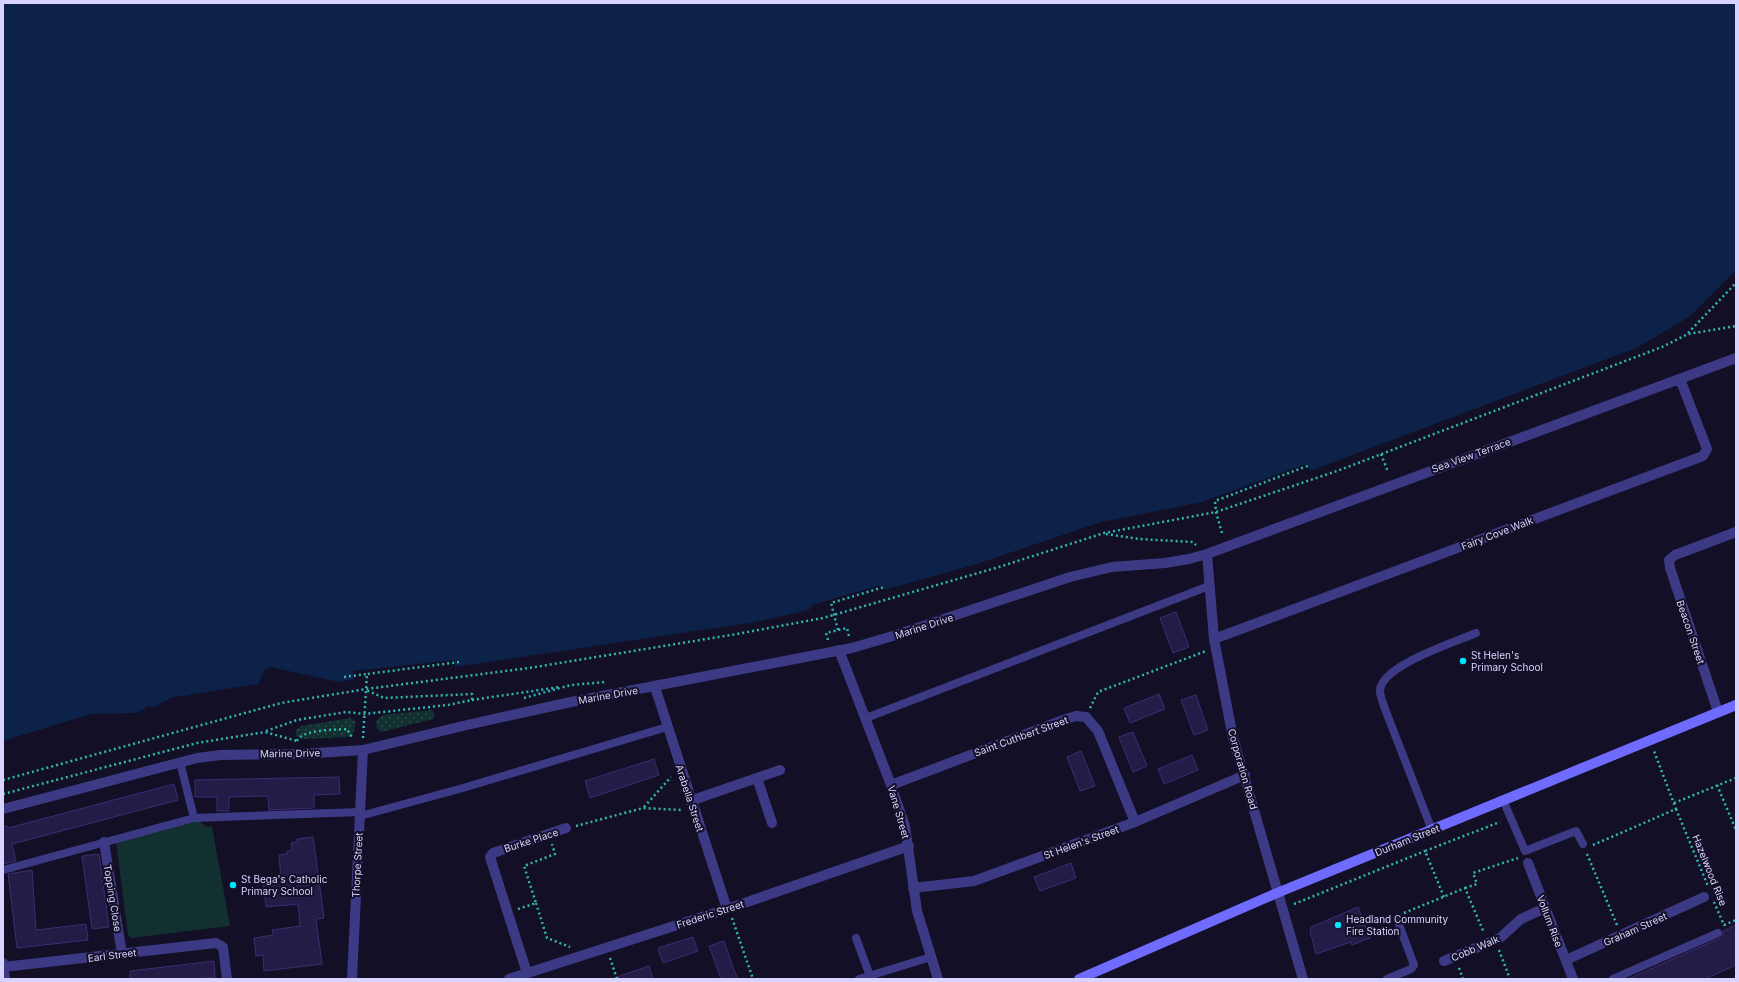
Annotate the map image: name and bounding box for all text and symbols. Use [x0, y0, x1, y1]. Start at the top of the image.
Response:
street label: Sea View Terrace [1430, 435, 1512, 475]
street label: Fairy Cove Walk [1459, 514, 1535, 552]
street label: Beacon Street [1674, 598, 1708, 666]
street label: Marine Drive [893, 611, 955, 641]
place label: St Helen's Primary School [1471, 649, 1543, 673]
marker: St Helen's Primary School [1458, 656, 1468, 666]
street label: Marine Drive [577, 684, 639, 706]
street label: Saint Cuthbert Street [972, 713, 1070, 759]
street label: Corporation Road [1226, 727, 1260, 811]
street label: Marine Drive [260, 746, 320, 760]
street label: Arabella Street [674, 763, 707, 834]
street label: Vane Street [886, 784, 913, 841]
street label: Durham Street [1373, 821, 1442, 858]
street label: St Helen's Street [1042, 823, 1121, 861]
street label: Burke Place [502, 826, 560, 854]
street label: Thorpe Street [349, 831, 365, 898]
street label: Hazelwood Rise [1690, 833, 1730, 907]
street label: Topping Close [102, 863, 124, 933]
place label: St Bega's Catholic Primary School [241, 873, 328, 897]
marker: St Bega's Catholic Primary School [228, 880, 238, 890]
street label: Vollum Rise [1535, 893, 1565, 949]
street label: Frederic Street [675, 897, 746, 931]
street label: Graham Street [1601, 909, 1669, 948]
place label: Headland Community Fire Station [1346, 913, 1449, 937]
marker: Headland Community Fire Station [1333, 920, 1343, 930]
street label: Cobb Walk [1449, 932, 1501, 964]
street label: Earl Street [87, 946, 138, 964]

